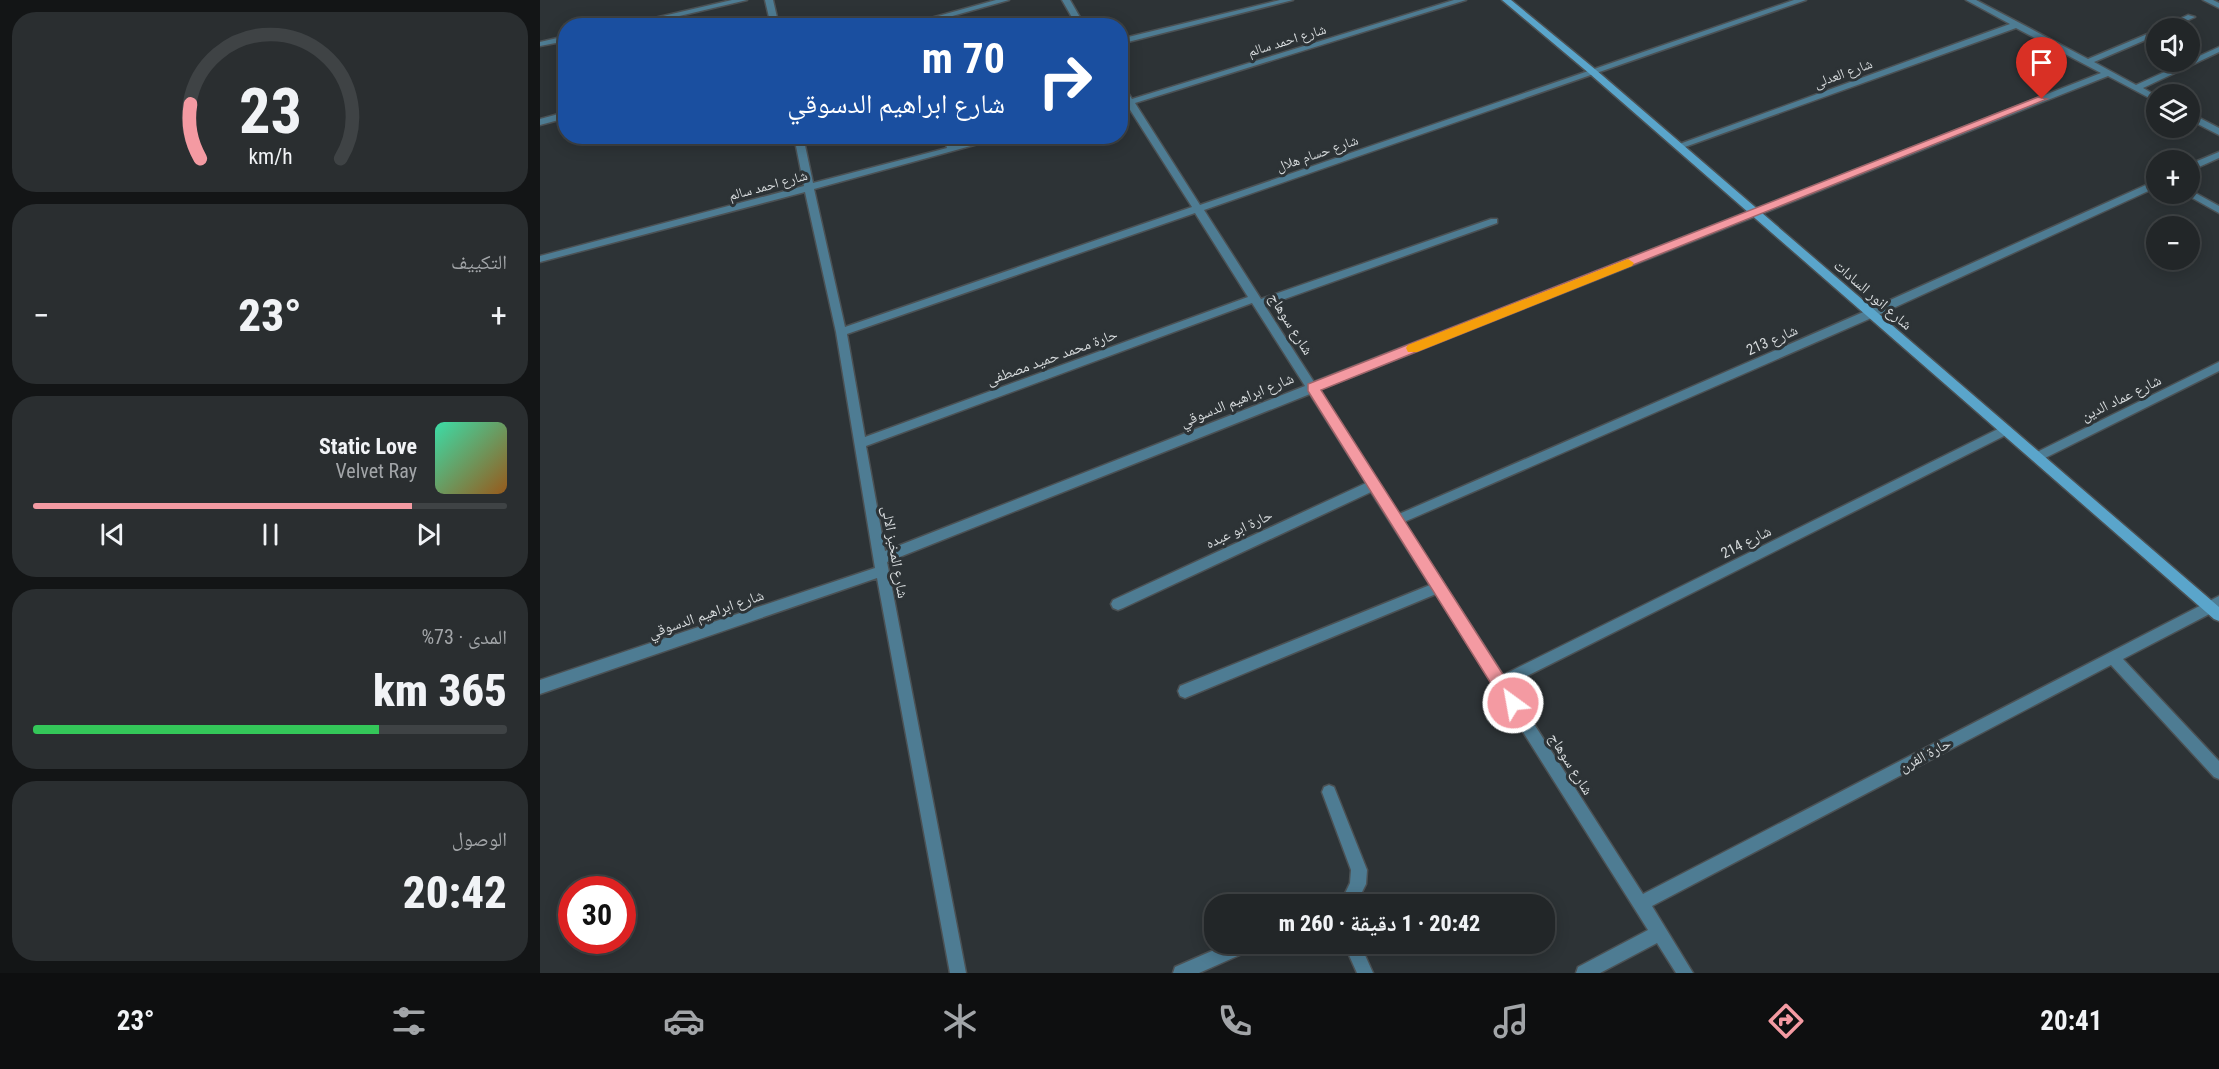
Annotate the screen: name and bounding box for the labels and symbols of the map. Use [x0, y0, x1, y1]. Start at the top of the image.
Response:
street label: شارع احمد سالم [1246, 21, 1329, 61]
pin [2016, 37, 2067, 99]
street label: شارع العدلى [1812, 55, 1875, 93]
street label: شارع حسام هلال [1274, 132, 1361, 176]
street label: شارع احمد سالم [727, 167, 810, 205]
street label: شارع انور السادات [1830, 256, 1916, 335]
street label: شارع سوهاج [1264, 290, 1317, 359]
street label: شارع 213 [1744, 321, 1801, 360]
street label: حارة محمد حميد مصطفى [984, 325, 1121, 390]
street label: شارع ابراهيم الدسوقي [1178, 369, 1298, 434]
street label: شارع عماد الدين [2078, 371, 2165, 426]
street label: شارع المخبز الالى [877, 504, 912, 600]
street label: حارة ابو عبده [1203, 505, 1276, 552]
street label: شارع 214 [1718, 522, 1775, 563]
street label: شارع ابراهيم الدسوقي [646, 586, 767, 645]
position arrow [1481, 671, 1545, 735]
street label: شارع سوهاج [1544, 730, 1597, 799]
street label: حارة الفرن [1896, 734, 1955, 777]
speed limit sign: 30 [558, 876, 636, 954]

